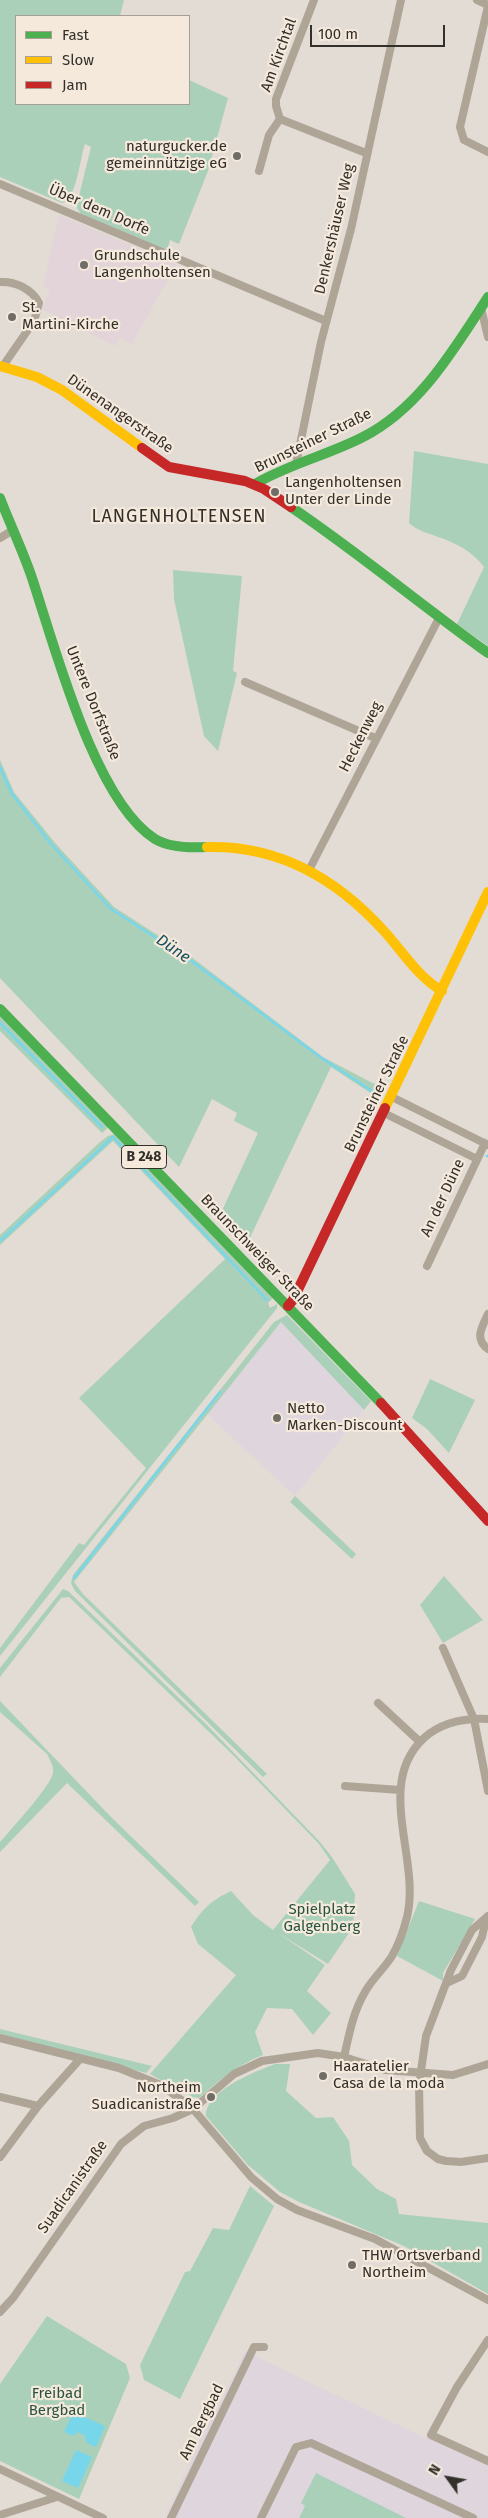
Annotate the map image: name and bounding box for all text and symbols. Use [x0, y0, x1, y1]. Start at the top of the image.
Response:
legend [15, 15, 190, 105]
scale bar [313, 15, 448, 47]
street label: Am Kirchtal [257, 16, 301, 94]
text: 100 m [318, 25, 358, 43]
text: Fast [62, 26, 89, 44]
text: Slow [62, 51, 94, 69]
text: Jam [62, 76, 88, 94]
place label: naturgucker.de gemeinnützige eG [106, 138, 227, 173]
marker: naturgucker.de gemeinnützige eG [231, 150, 243, 162]
street label: Denkershäuser Weg [311, 162, 359, 296]
street label: Über dem Dorfe [46, 181, 152, 239]
place label: Grundschule Langenholtensen [94, 247, 211, 282]
marker: Grundschule Langenholtensen [78, 259, 90, 271]
place label: St. Martini-Kirche [22, 299, 119, 334]
marker: St. Martini-Kirche [6, 311, 18, 323]
street label: Dünenangerstraße [64, 371, 176, 457]
street label: Brunsteiner Straße [252, 405, 374, 477]
place label: Langenholtensen Unter der Linde [285, 474, 402, 509]
marker: Langenholtensen Unter der Linde [269, 486, 281, 498]
district label: LANGENHOLTENSEN [90, 506, 268, 528]
street label: Untere Dorfstraße [62, 643, 124, 763]
street label: Heckenweg [336, 699, 386, 775]
water label: Düne [152, 931, 194, 967]
street label: Brunsteiner Straße [341, 1033, 413, 1155]
road number: B 248 [122, 1146, 166, 1168]
street label: An der Düne [417, 1156, 469, 1240]
street label: Braunschweiger Straße [196, 1191, 318, 1315]
place label: Netto Marken-Discount [287, 1400, 403, 1435]
marker: Netto Marken-Discount [271, 1412, 283, 1424]
park label: Spielplatz Galgenberg [284, 1901, 360, 1936]
place label: Haaratelier Casa de la moda [333, 2058, 445, 2093]
marker: Haaratelier Casa de la moda [317, 2070, 329, 2082]
place label: Northeim Suadicanistraße [92, 2079, 201, 2114]
marker: Northeim Suadicanistraße [205, 2091, 217, 2103]
street label: Suadicanistraße [34, 2137, 112, 2237]
place label: THW Ortsverband Northeim [362, 2247, 481, 2282]
marker: THW Ortsverband Northeim [346, 2259, 358, 2271]
street label: Am Bergbad [176, 2381, 228, 2463]
park label: Freibad Bergbad [29, 2385, 85, 2420]
north arrow [423, 2453, 473, 2503]
text: N [425, 2461, 445, 2478]

